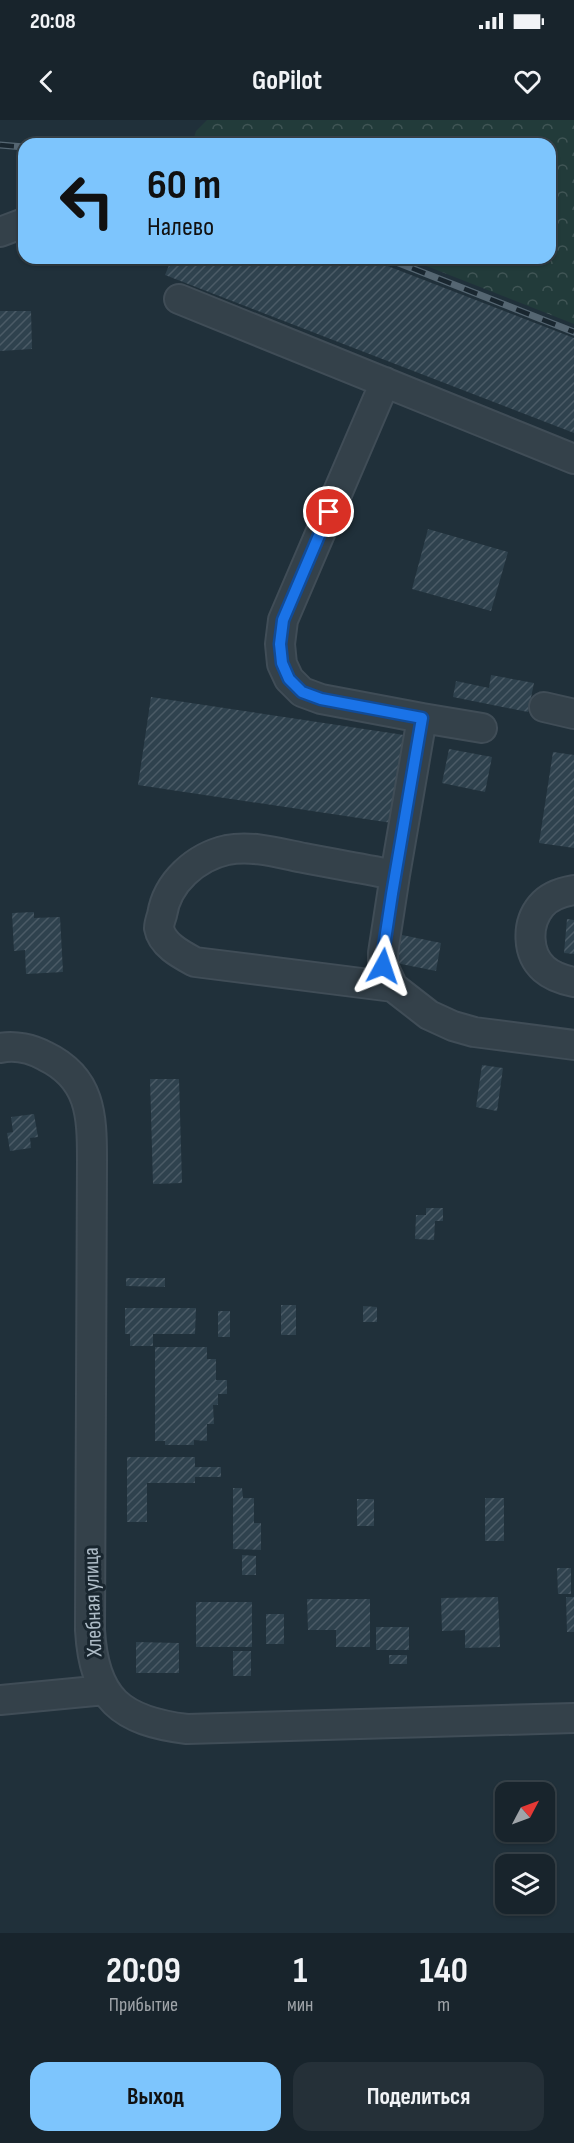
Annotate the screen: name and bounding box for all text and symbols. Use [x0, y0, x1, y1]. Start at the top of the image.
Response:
text: 20:08 [30, 8, 76, 35]
icon: back [30, 65, 63, 98]
text: GoPilot [252, 65, 322, 97]
icon: heart [511, 65, 544, 98]
text: 60 m [147, 160, 221, 211]
icon: left [48, 162, 126, 240]
text: Налево [147, 211, 214, 243]
pin [303, 486, 354, 537]
icon: arrive [312, 495, 345, 528]
position arrow [351, 934, 415, 998]
street label: Хлебная улица [78, 1547, 108, 1658]
north arrow [495, 1782, 555, 1842]
map controls [495, 1782, 555, 1914]
button: layers [495, 1854, 555, 1914]
text: 20:09 [106, 1950, 181, 1993]
text: 1 [293, 1950, 307, 1993]
text: 140 [420, 1950, 468, 1993]
text: Прибытие [109, 1993, 178, 2017]
text: мин [287, 1993, 313, 2017]
text: m [437, 1993, 450, 2017]
button: Выход [30, 2062, 281, 2131]
button: Поделиться [293, 2062, 544, 2131]

